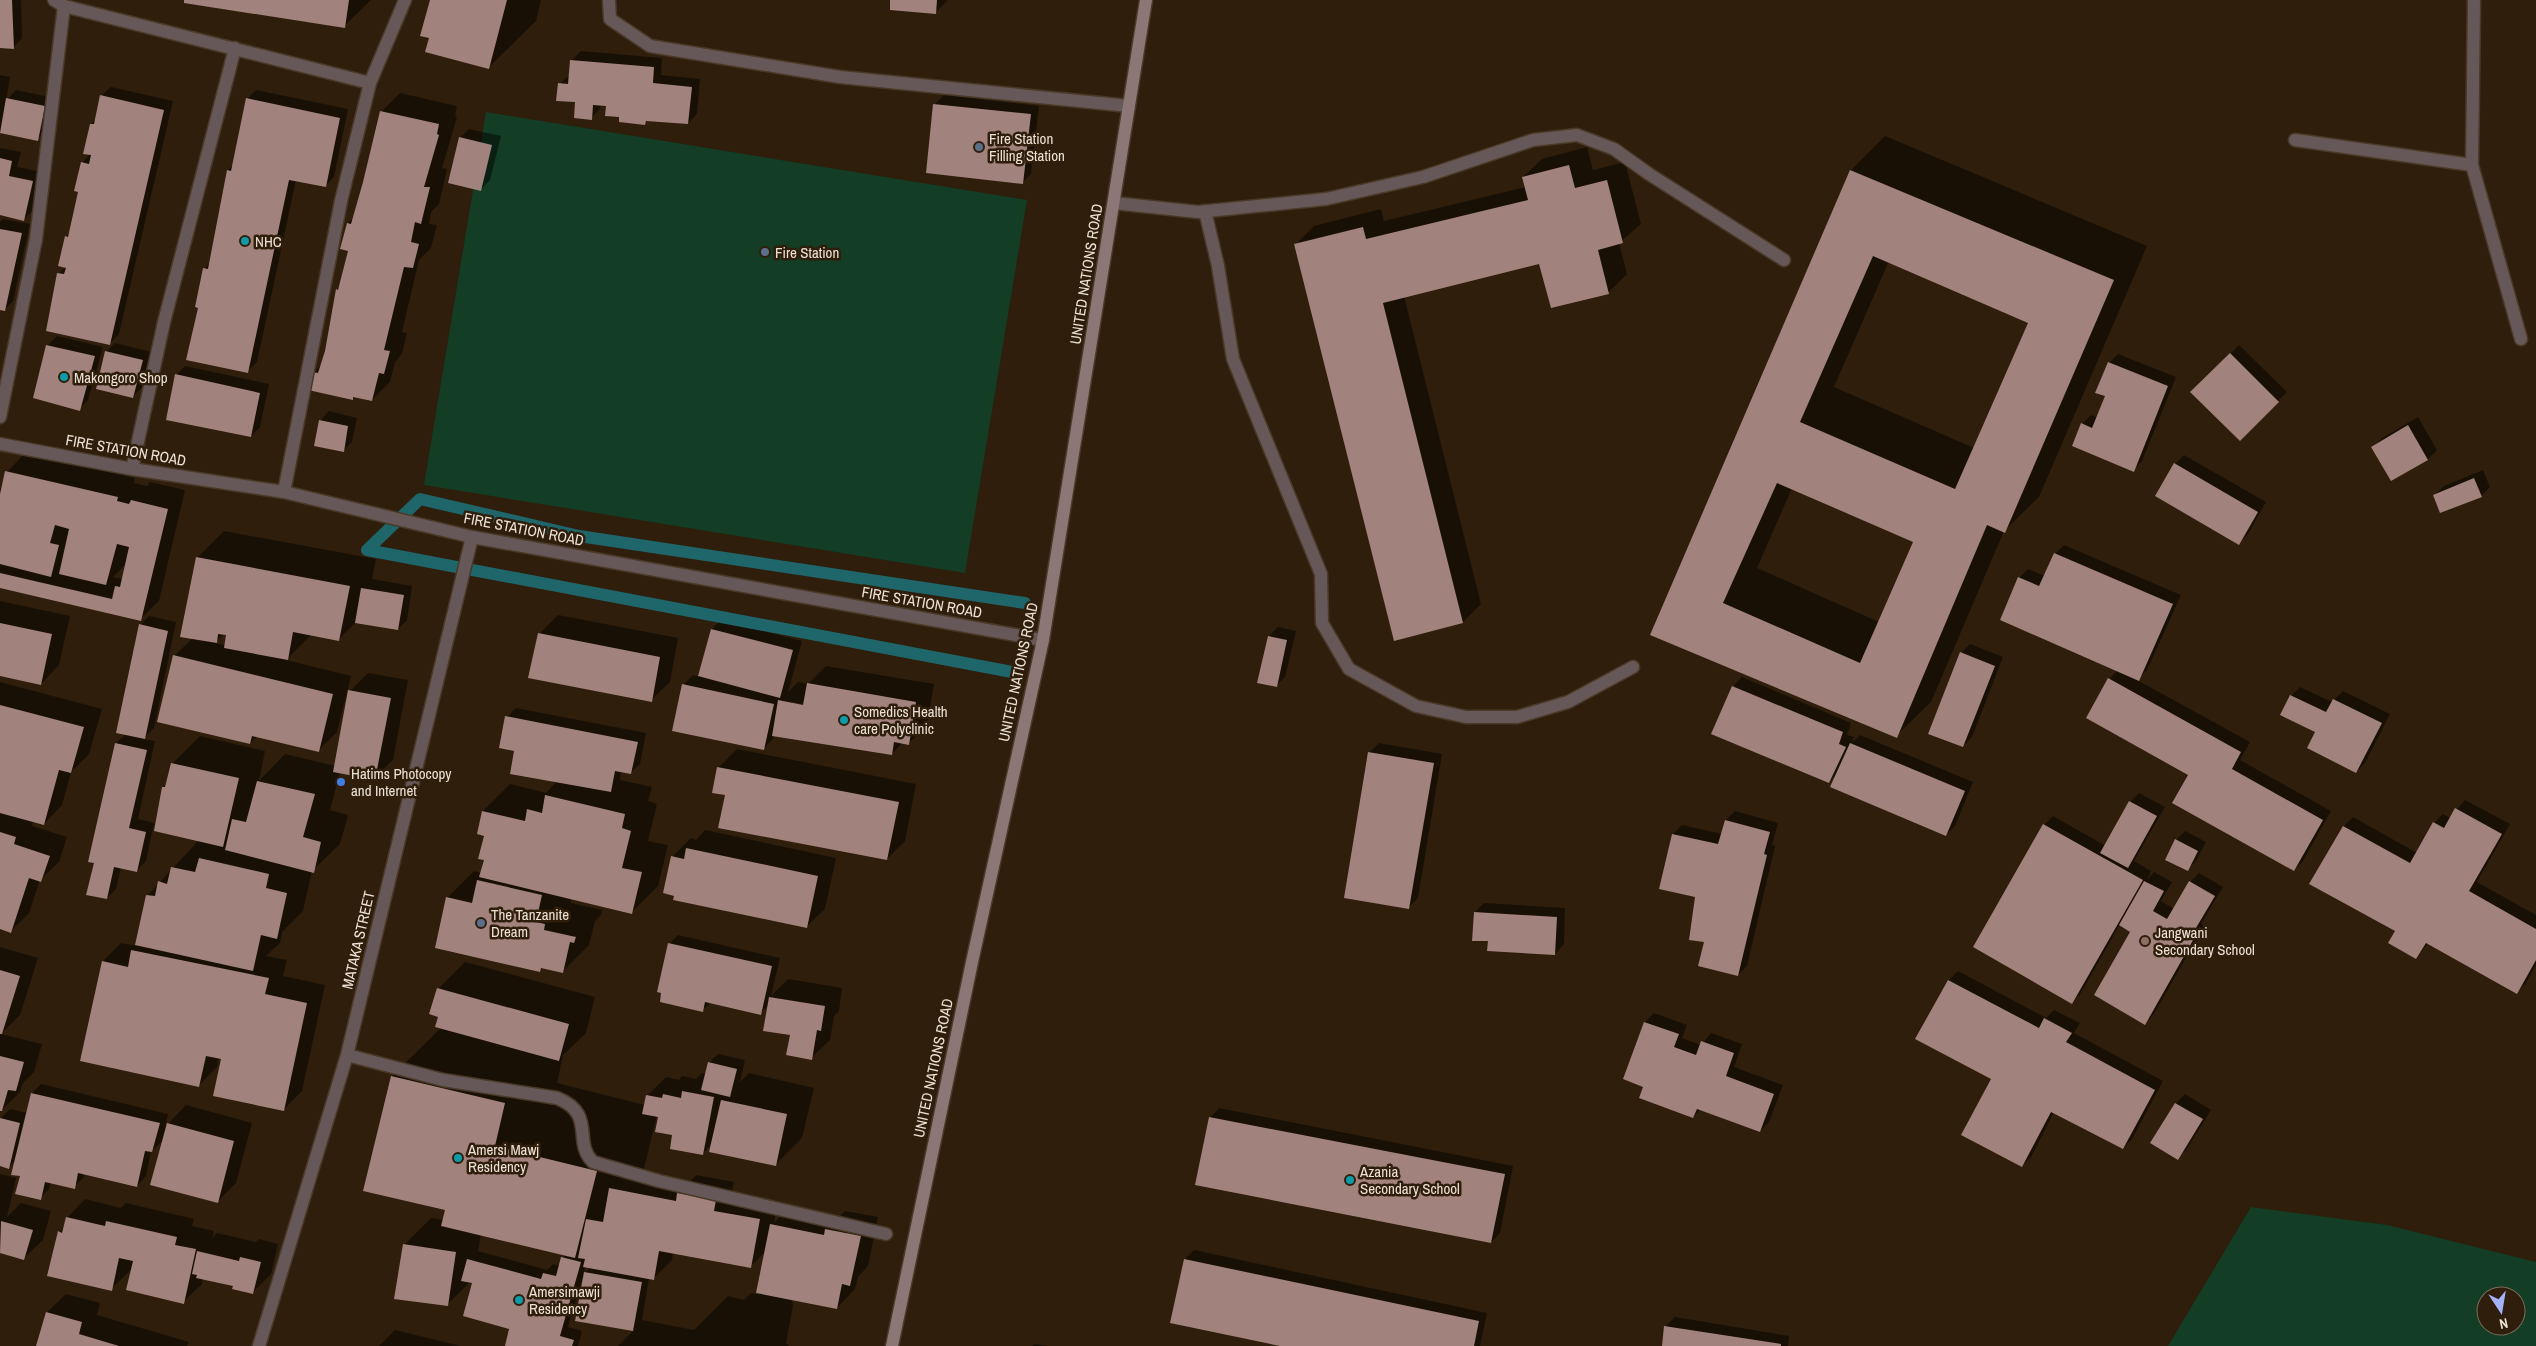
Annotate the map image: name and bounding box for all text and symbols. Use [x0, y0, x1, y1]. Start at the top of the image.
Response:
place label: Fire Station Filling Station [989, 128, 1065, 166]
marker: Fire Station Filling Station [973, 141, 985, 153]
street label: UNITED NATIONS ROAD [1065, 202, 1107, 346]
place label: NHC [255, 231, 282, 252]
marker: NHC [239, 235, 251, 247]
place label: Fire Station [775, 242, 839, 263]
marker: Fire Station [759, 246, 771, 258]
place label: Makongoro Shop [74, 367, 168, 388]
marker: Makongoro Shop [58, 371, 70, 383]
street label: FIRE STATION ROAD [64, 429, 188, 471]
street label: FIRE STATION ROAD [462, 507, 586, 551]
street label: FIRE STATION ROAD [860, 581, 984, 623]
street label: UNITED NATIONS ROAD [993, 600, 1043, 744]
place label: Somedics Health care Polyclinic [854, 701, 948, 739]
marker: Somedics Health care Polyclinic [838, 714, 850, 726]
place label: Hatims Photocopy and Internet [351, 763, 452, 801]
marker: Hatims Photocopy and Internet [335, 776, 347, 788]
street label: MATAKA STREET [337, 888, 380, 991]
place label: The Tanzanite Dream [491, 904, 569, 942]
marker: The Tanzanite Dream [475, 917, 487, 929]
place label: Jangwani Secondary School [2155, 922, 2255, 960]
marker: Jangwani Secondary School [2139, 935, 2151, 947]
street label: UNITED NATIONS ROAD [908, 996, 958, 1140]
place label: Amersi Mawj Residency [467, 1139, 539, 1177]
marker: Amersi Mawj Residency [452, 1152, 464, 1164]
place label: Azania Secondary School [1359, 1161, 1460, 1199]
marker: Azania Secondary School [1344, 1174, 1356, 1186]
place label: Amersimawji Residency [528, 1281, 600, 1319]
north arrow [2476, 1286, 2526, 1336]
marker: Amersimawji Residency [513, 1294, 525, 1306]
text: N [2498, 1314, 2510, 1333]

